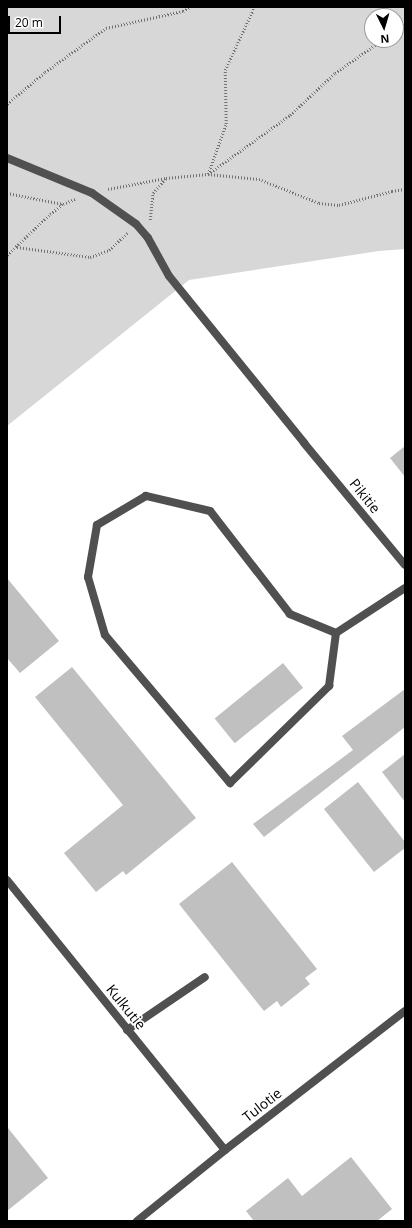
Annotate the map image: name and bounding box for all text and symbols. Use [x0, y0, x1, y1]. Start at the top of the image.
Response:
scale bar [10, 8, 63, 34]
north arrow [364, 8, 404, 48]
text: 20 m [15, 14, 43, 31]
text: N [380, 32, 390, 47]
street label: Pikitie [346, 475, 384, 517]
street label: Kulkutie [103, 981, 149, 1033]
street label: Tulotie [239, 1085, 285, 1125]

